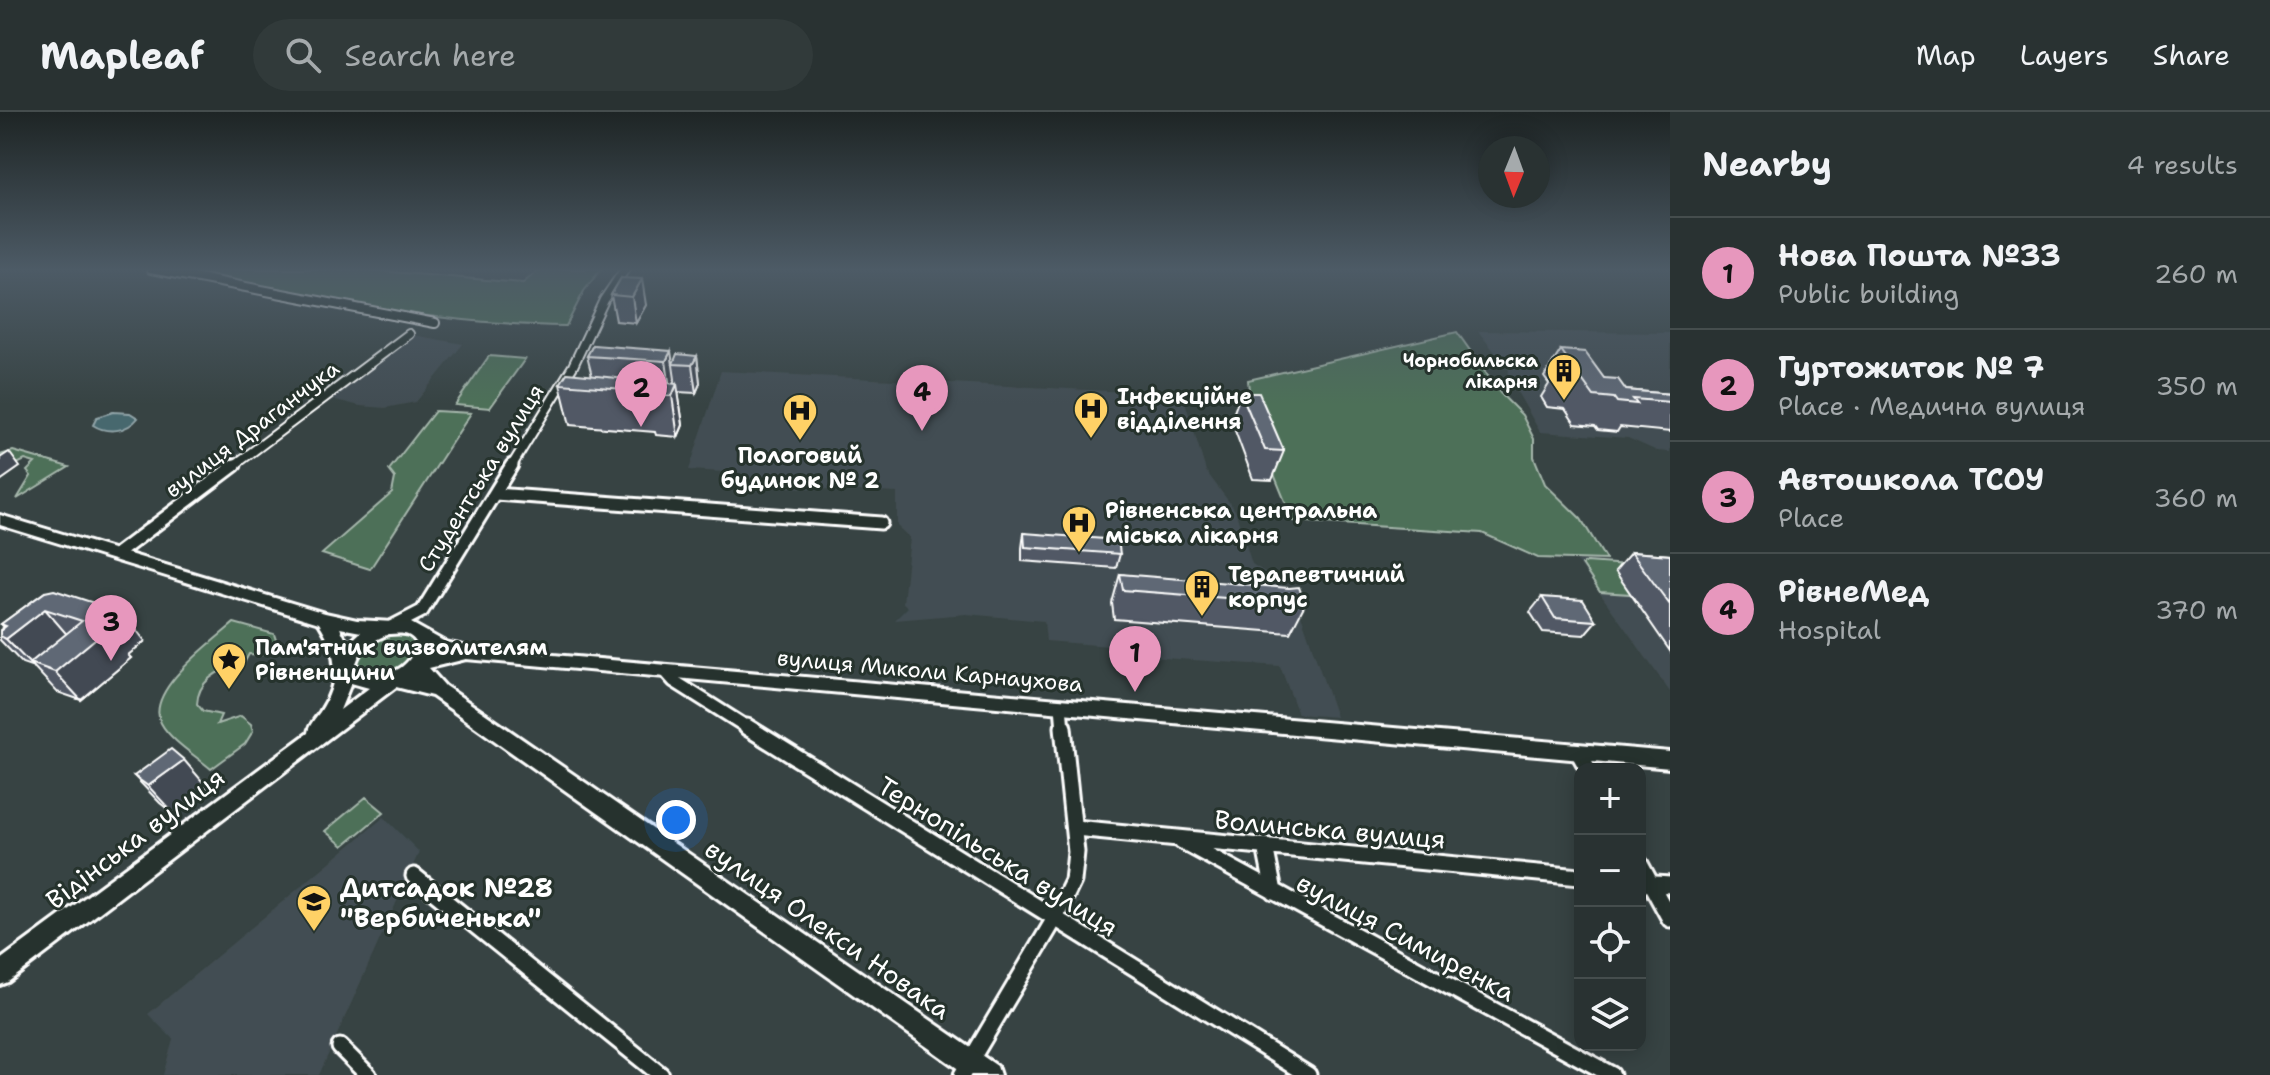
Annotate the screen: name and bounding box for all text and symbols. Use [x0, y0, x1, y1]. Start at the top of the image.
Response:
search box [253, 19, 813, 91]
text: Mapleaf [40, 30, 205, 81]
icon: search [281, 33, 325, 77]
text: Search here [345, 35, 516, 76]
text: Map [1916, 36, 1976, 74]
text: Layers [2020, 36, 2109, 74]
text: Share [2153, 36, 2230, 74]
north arrow [1478, 136, 1550, 208]
text: Nearby [1702, 141, 1832, 187]
text: 4 results [2126, 147, 2238, 182]
text: Нова Пошта №33 [1778, 235, 2061, 276]
text: 1 [1722, 256, 1734, 291]
text: 260 m [2154, 256, 2238, 291]
text: Public building [1778, 276, 1959, 311]
text: Гуртожиток № 7 [1778, 347, 2044, 388]
place label: Чорнобильска лікарня [1403, 349, 1539, 394]
building icon: Чорнобильска лікарня [1545, 352, 1583, 402]
street label: вулиця Драганчука [159, 354, 345, 504]
pin: 2 [615, 361, 667, 427]
pin: 4 [896, 365, 948, 431]
text: 2 [1719, 368, 1737, 403]
text: 350 m [2155, 368, 2238, 403]
street label: Студентська вулиця [411, 379, 551, 577]
place label: Інфекційне відділення [1117, 382, 1252, 436]
text: Place · Медична вулиця [1778, 388, 2086, 423]
hospital icon: Інфекційне відділення [1072, 390, 1110, 440]
hospital icon: Пологовий будинок № 2 [781, 392, 819, 442]
place label: Пологовий будинок № 2 [721, 441, 879, 495]
text: Автошкола ТСОУ [1778, 459, 2044, 500]
text: 3 [1719, 480, 1737, 515]
text: 360 m [2153, 480, 2238, 515]
place label: Рівненська центральна міська лікарня [1105, 496, 1377, 550]
text: Place [1778, 500, 1844, 535]
hospital icon: Рівненська центральна міська лікарня [1060, 504, 1098, 554]
place label: Терапевтичний корпус [1228, 560, 1405, 614]
building icon: Терапевтичний корпус [1183, 568, 1221, 618]
text: РівнеМед [1778, 571, 1929, 612]
text: 4 [1719, 592, 1737, 627]
text: 370 m [2155, 592, 2238, 627]
pin: 3 [85, 595, 137, 661]
text: Hospital [1778, 612, 1881, 647]
pin: 1 [1109, 626, 1161, 692]
place label: Пам'ятник визволителям Рівненщини [255, 633, 547, 687]
place icon: Пам'ятник визволителям Рівненщини [210, 641, 248, 691]
street label: вулиця Миколи Карнаухова [776, 643, 1084, 699]
street label: Відінська вулиця [38, 759, 232, 917]
map controls [1574, 763, 1646, 1051]
button: + [1574, 763, 1646, 835]
street label: Тернопільська вулиця [871, 768, 1125, 944]
your location [656, 800, 696, 840]
street label: Волинська вулиця [1213, 801, 1447, 857]
street label: вулиця Олекси Новака [698, 831, 958, 1027]
button: − [1574, 835, 1646, 907]
street label: вулиця Симиренка [1291, 865, 1521, 1009]
place label: Дитсадок №28 "Вербиченька" [340, 870, 553, 935]
school or university icon: Дитсадок №28 "Вербиченька" [295, 883, 333, 933]
button: locate [1574, 907, 1646, 979]
button: layers [1574, 979, 1646, 1051]

